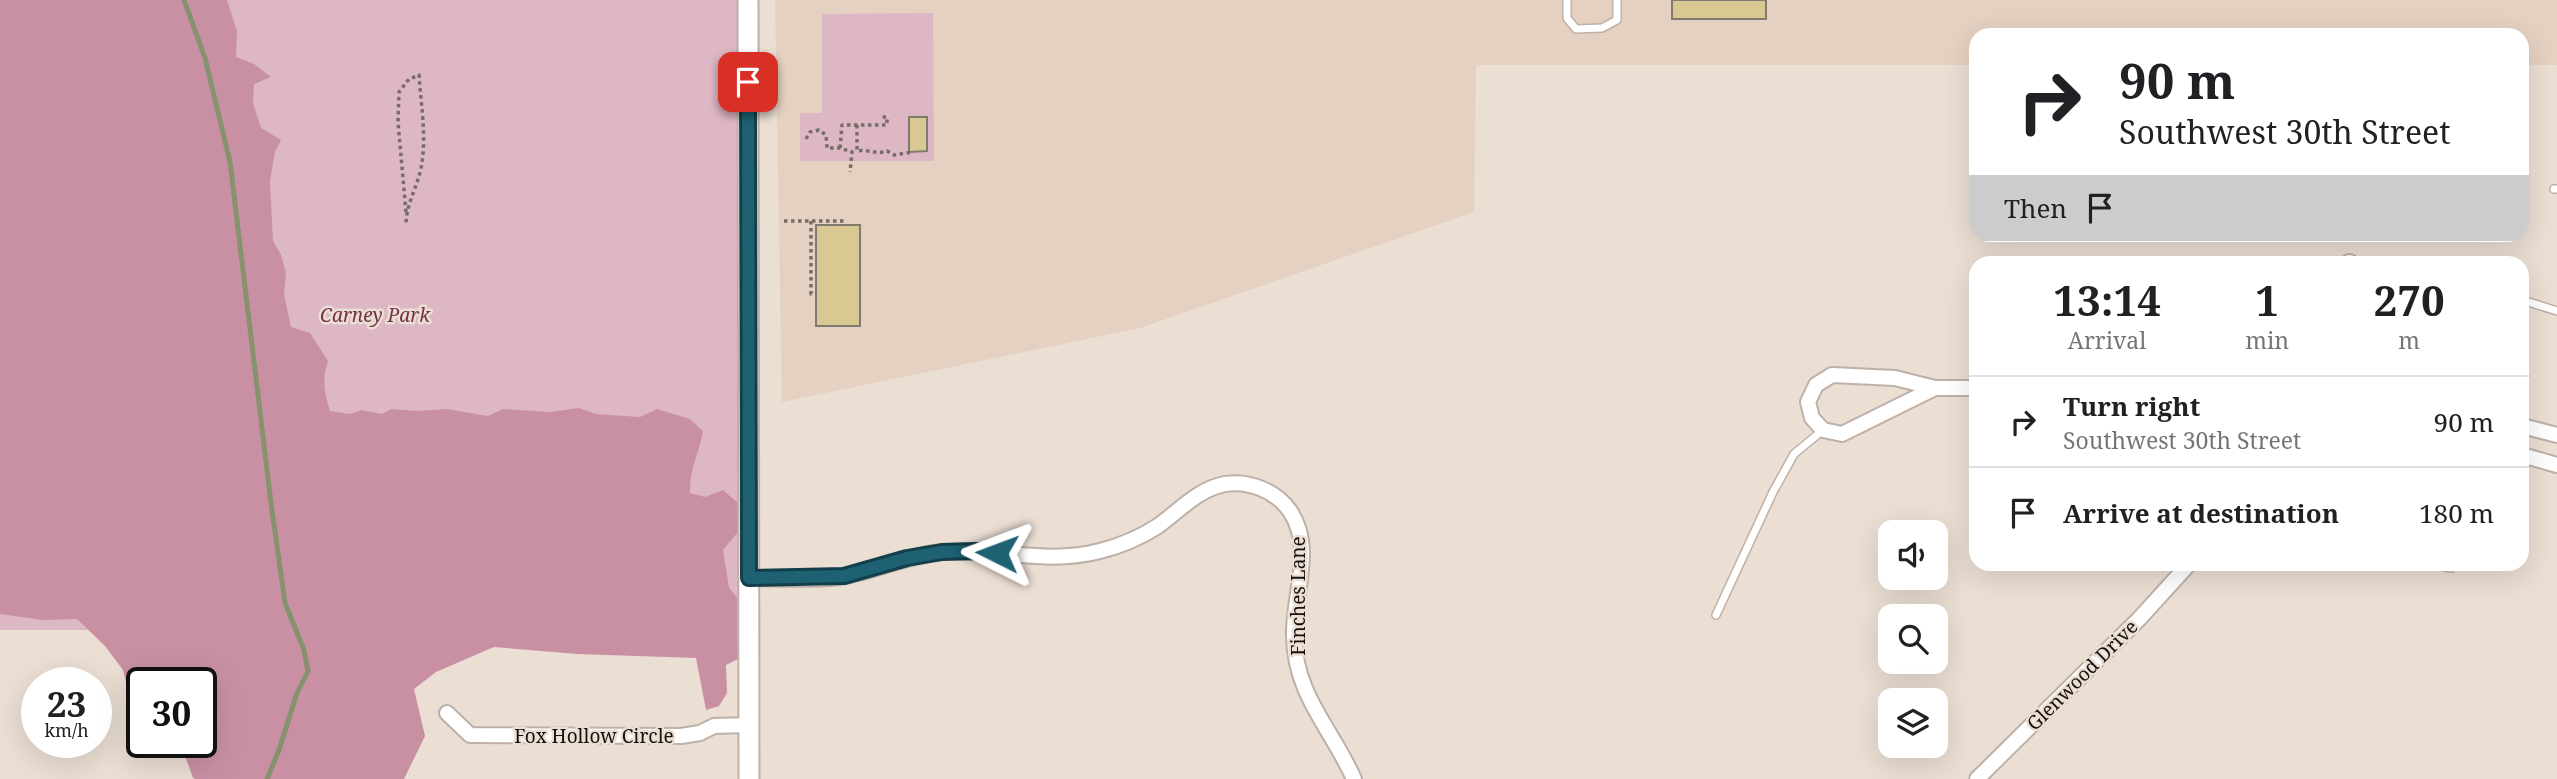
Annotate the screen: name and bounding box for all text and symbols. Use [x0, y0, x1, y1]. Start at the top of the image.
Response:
text: 90 m [2119, 47, 2235, 113]
pin [718, 52, 778, 112]
icon: right [2004, 56, 2095, 147]
icon: arrive [729, 63, 767, 101]
text: Southwest 30th Street [2119, 110, 2450, 153]
icon: arrive [2081, 189, 2119, 227]
text: Then [2004, 190, 2067, 226]
text: 13:14 [2053, 271, 2161, 328]
text: 1 [2255, 271, 2279, 328]
text: 270 [2373, 271, 2445, 328]
park label: Carney Park [320, 302, 431, 328]
text: Arrival [2068, 324, 2146, 356]
text: min [2245, 324, 2289, 356]
text: m [2398, 324, 2420, 356]
text: Turn right [2063, 388, 2200, 424]
icon: right [2004, 403, 2042, 441]
text: 90 m [2434, 404, 2494, 440]
text: Southwest 30th Street [2063, 424, 2301, 456]
icon: arrive [2004, 494, 2042, 532]
text: Arrive at destination [2063, 495, 2339, 531]
text: 180 m [2419, 495, 2494, 531]
position arrow [960, 516, 1034, 590]
map controls [1878, 520, 1948, 758]
button: sound [1878, 520, 1948, 590]
street label: Finches Lane [1285, 536, 1311, 656]
button: search [1878, 604, 1948, 674]
street label: Glenwood Drive [2021, 614, 2143, 736]
speed limit sign: 30 [126, 667, 217, 758]
text: 23 [47, 680, 86, 727]
button: layers [1878, 688, 1948, 758]
text: km/h [44, 718, 89, 742]
street label: Fox Hollow Circle [514, 723, 674, 749]

